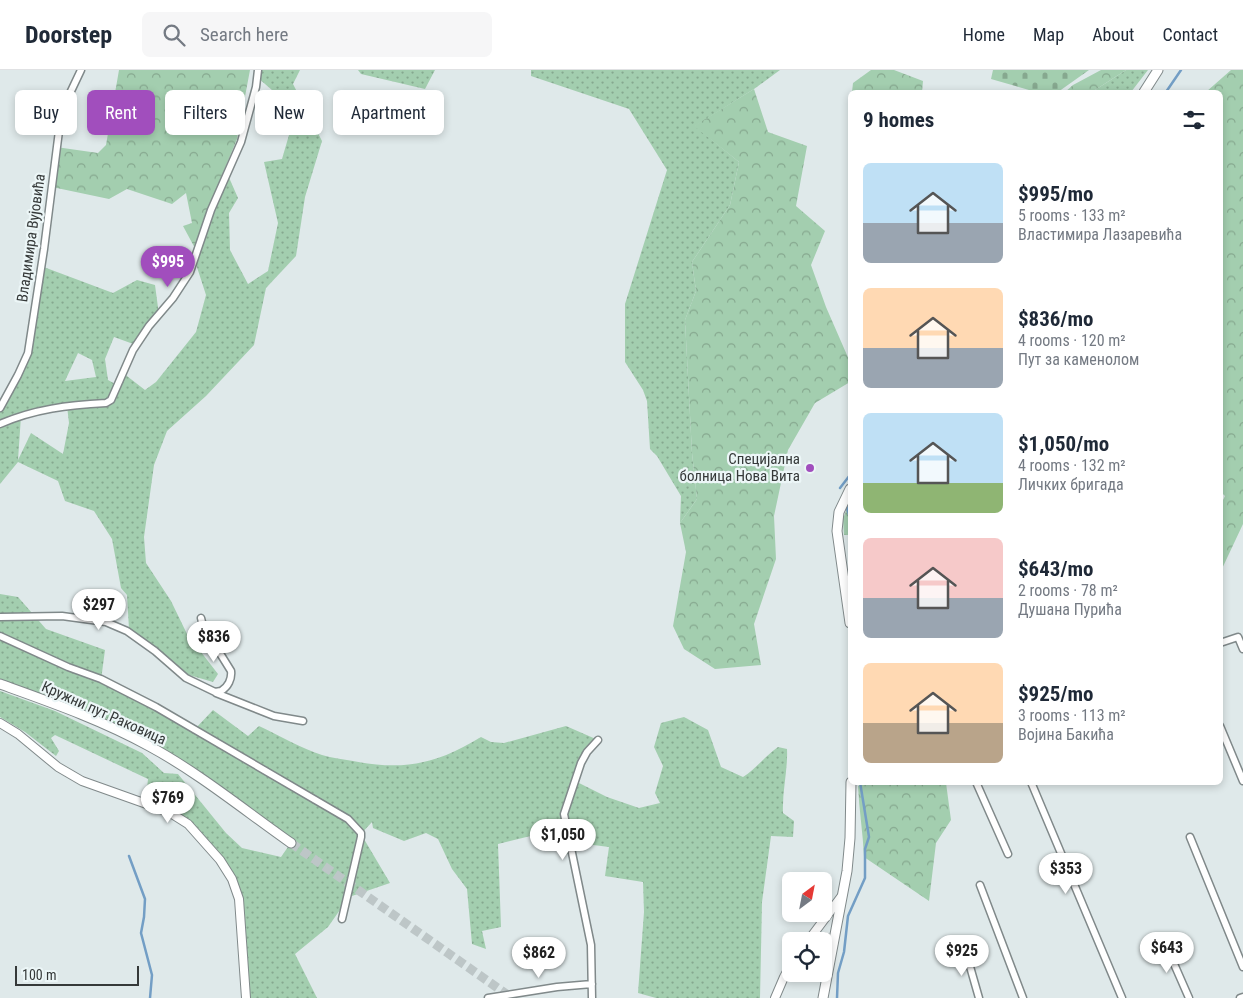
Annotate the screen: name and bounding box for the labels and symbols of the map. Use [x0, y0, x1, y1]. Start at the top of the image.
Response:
street label: Владимира Вујовића [13, 173, 49, 303]
pin: $995 [138, 246, 198, 288]
place label: Специјална болница Нова Вита [680, 450, 800, 485]
marker: Специјална болница Нова Вита [804, 462, 816, 474]
pin: $297 [69, 588, 129, 631]
pin: $836 [184, 620, 244, 663]
street label: Кружни пут Раковица [39, 677, 169, 749]
pin: $769 [138, 782, 198, 824]
pin: $1,050 [522, 818, 604, 861]
pin: $353 [1036, 852, 1096, 895]
north arrow [782, 872, 832, 922]
pin: $643 [1137, 932, 1197, 974]
pin: $925 [932, 934, 992, 977]
pin: $862 [509, 936, 569, 979]
scale bar [15, 963, 139, 986]

